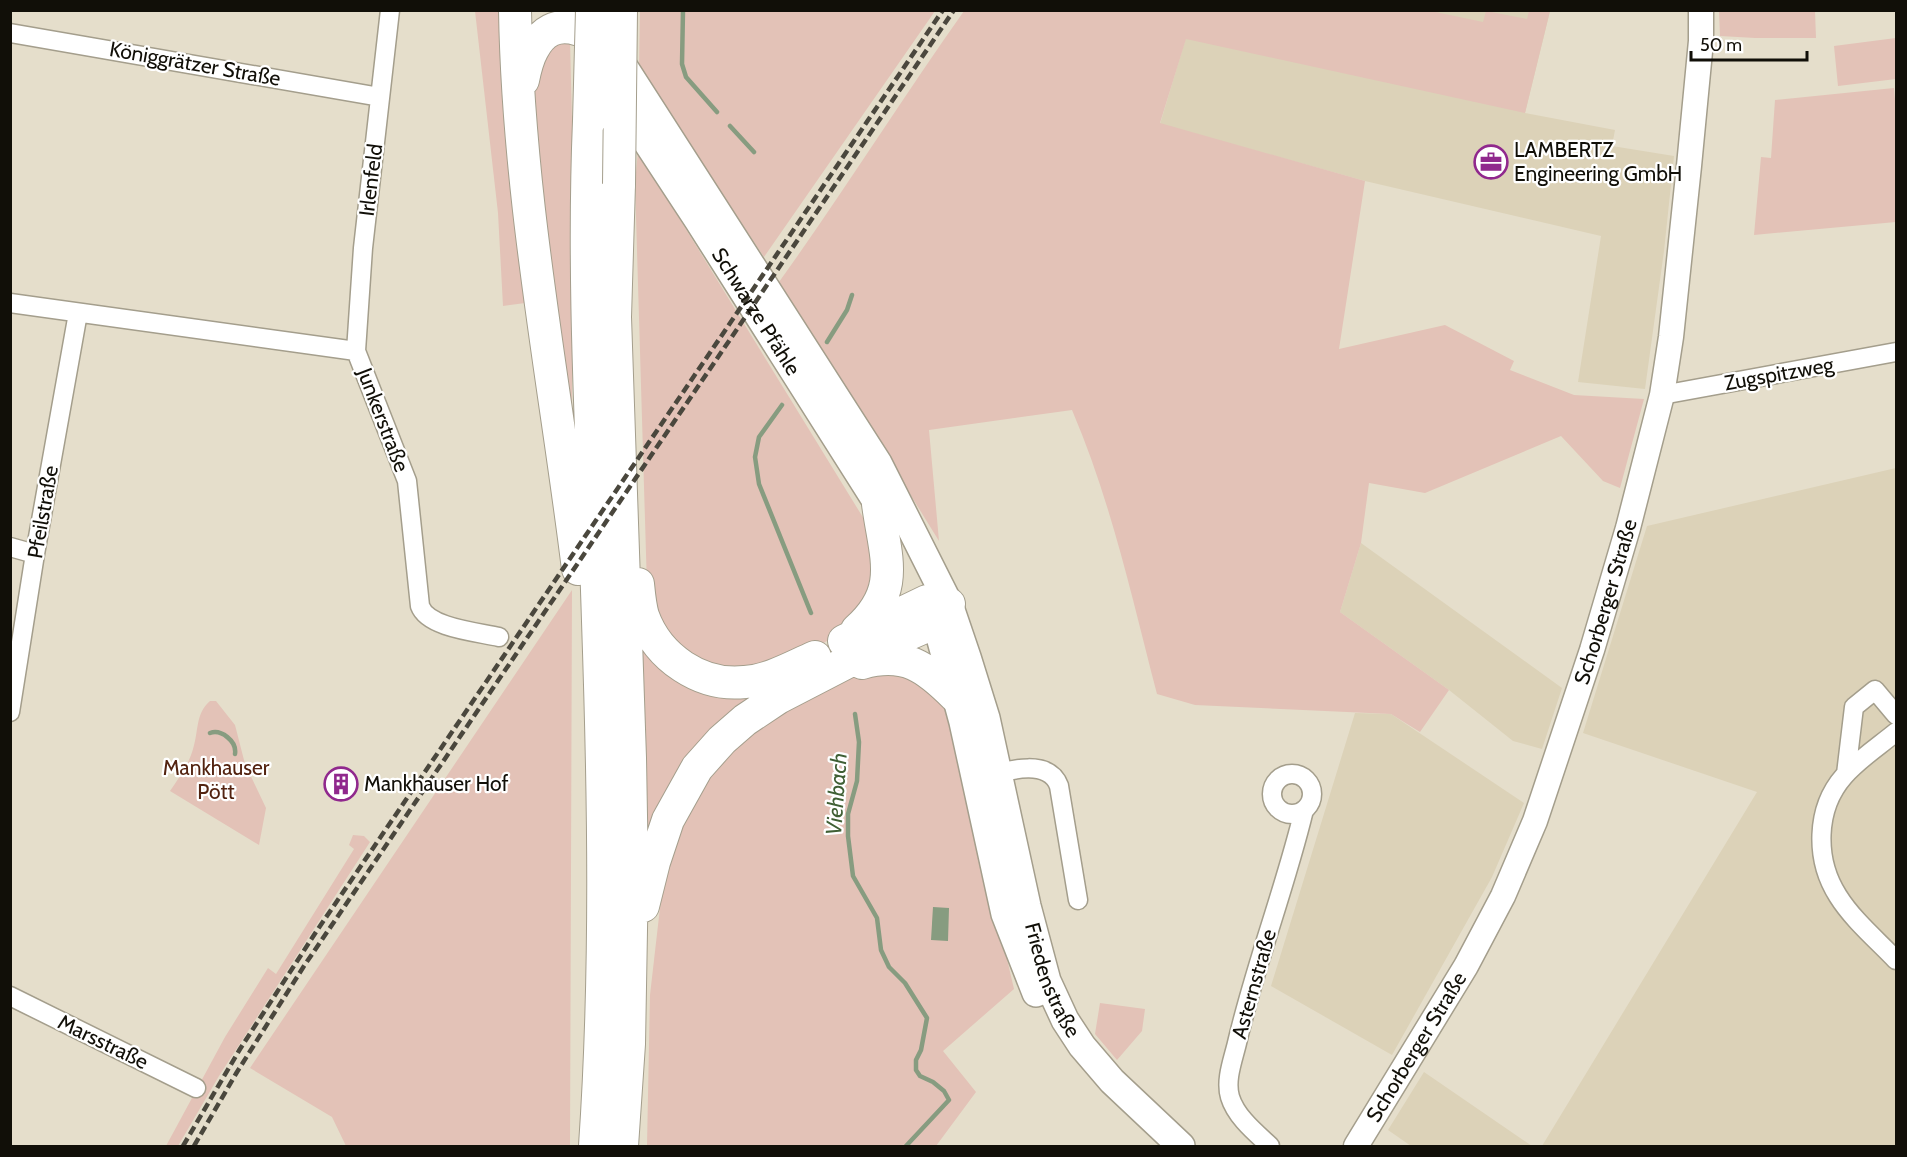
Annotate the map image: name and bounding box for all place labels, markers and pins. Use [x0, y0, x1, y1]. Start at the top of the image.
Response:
place label: LAMBERTZ Engineering GmbH [1514, 137, 1682, 186]
office icon: LAMBERTZ Engineering GmbH [1473, 144, 1509, 180]
building icon: Mankhauser Hof [323, 766, 359, 802]
place label: Mankhauser Hof [364, 771, 508, 796]

